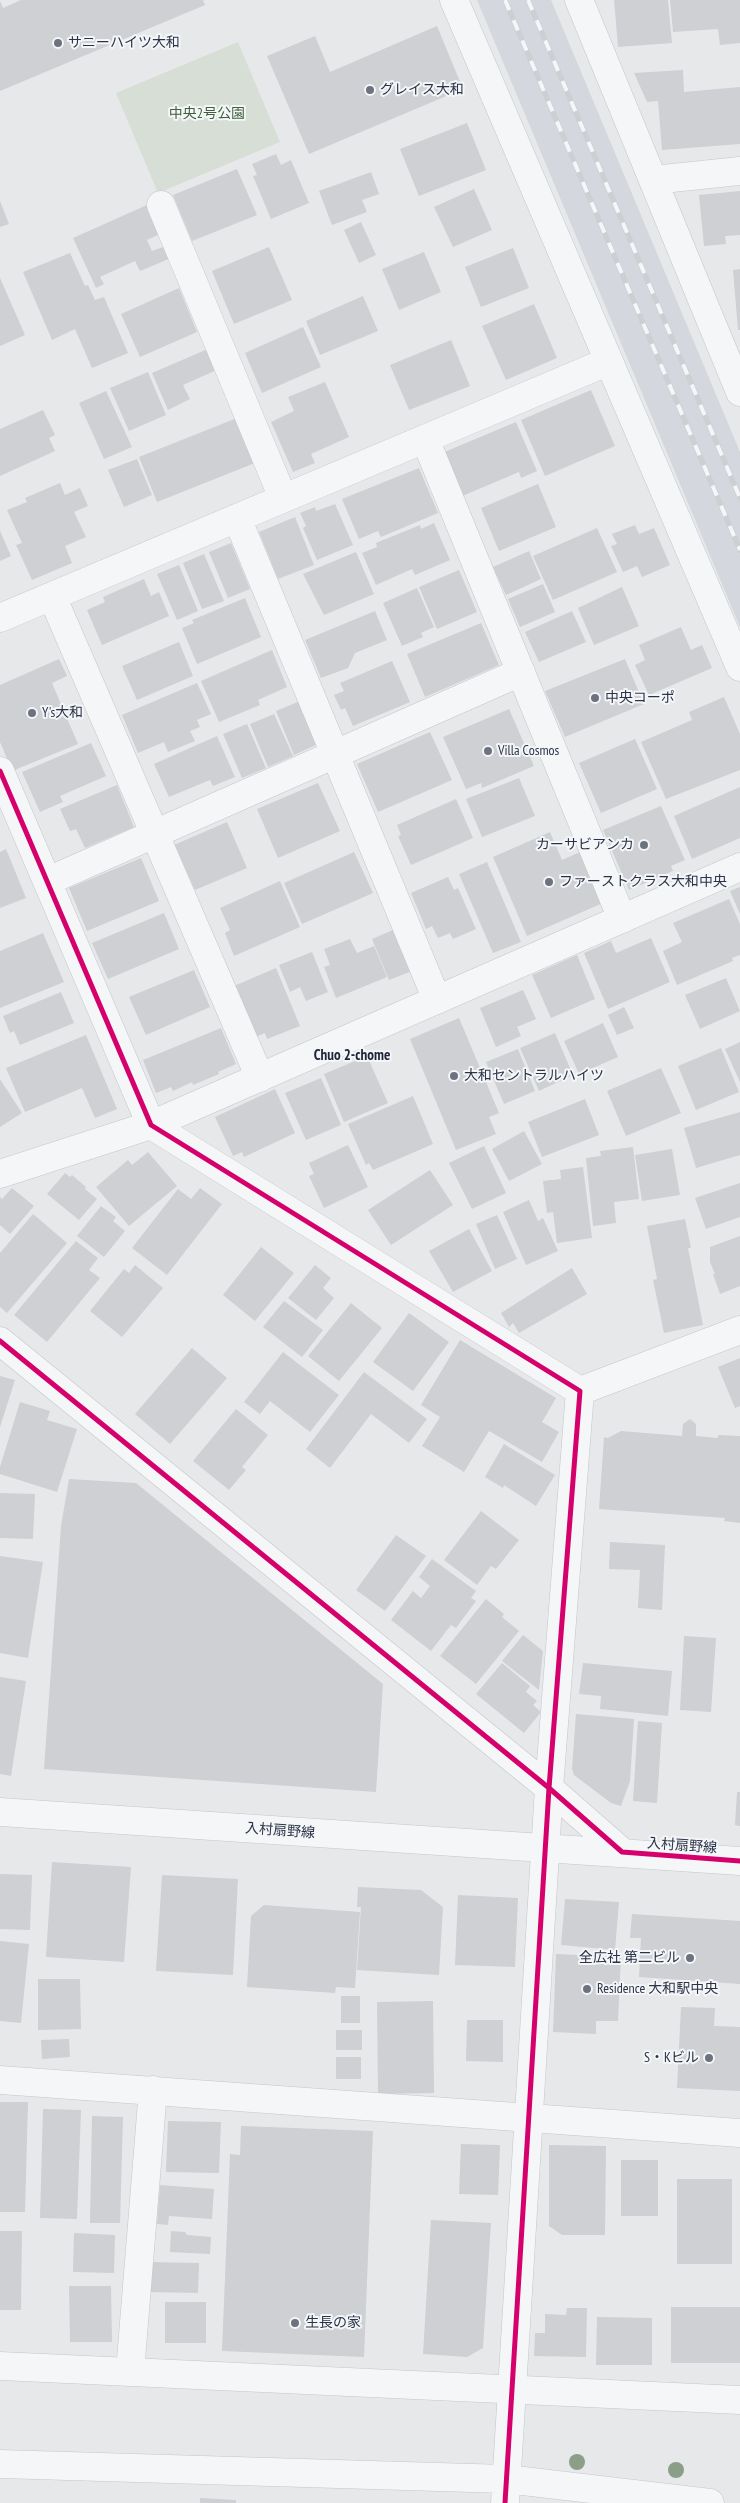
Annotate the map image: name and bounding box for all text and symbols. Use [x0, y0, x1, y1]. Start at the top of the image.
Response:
place label: サニーハイツ大和 [68, 35, 180, 51]
marker: サニーハイツ大和 [52, 37, 64, 49]
place label: グレイス大和 [380, 82, 464, 98]
marker: グレイス大和 [364, 84, 376, 96]
park label: 中央2号公園 [169, 106, 245, 122]
place label: 中央コーポ [605, 690, 675, 706]
marker: 中央コーポ [589, 692, 601, 704]
place label: Y's大和 [42, 705, 83, 721]
marker: Y's大和 [26, 707, 38, 719]
place label: Villa Cosmos [498, 743, 559, 759]
marker: Villa Cosmos [482, 745, 494, 757]
place label: カーサビアンカ [536, 837, 634, 853]
marker: カーサビアンカ [638, 839, 650, 851]
place label: ファーストクラス大和中央 [559, 874, 727, 890]
marker: ファーストクラス大和中央 [543, 876, 555, 888]
district label: Chuo 2-chome [314, 1047, 390, 1065]
place label: 大和セントラルハイツ [464, 1068, 604, 1084]
marker: 大和セントラルハイツ [448, 1070, 460, 1082]
street label: 入村扇野線 [244, 1820, 316, 1842]
street label: 入村扇野線 [646, 1835, 718, 1857]
place label: 全広社 第二ビル [579, 1950, 680, 1966]
marker: 全広社 第二ビル [684, 1952, 696, 1964]
place label: Residence 大和駅中央 [597, 1981, 718, 1997]
marker: Residence 大和駅中央 [581, 1983, 593, 1995]
place label: S・Kビル [644, 2050, 699, 2066]
marker: S・Kビル [703, 2052, 715, 2064]
place label: 生長の家 [305, 2315, 361, 2331]
marker: 生長の家 [289, 2317, 301, 2329]

